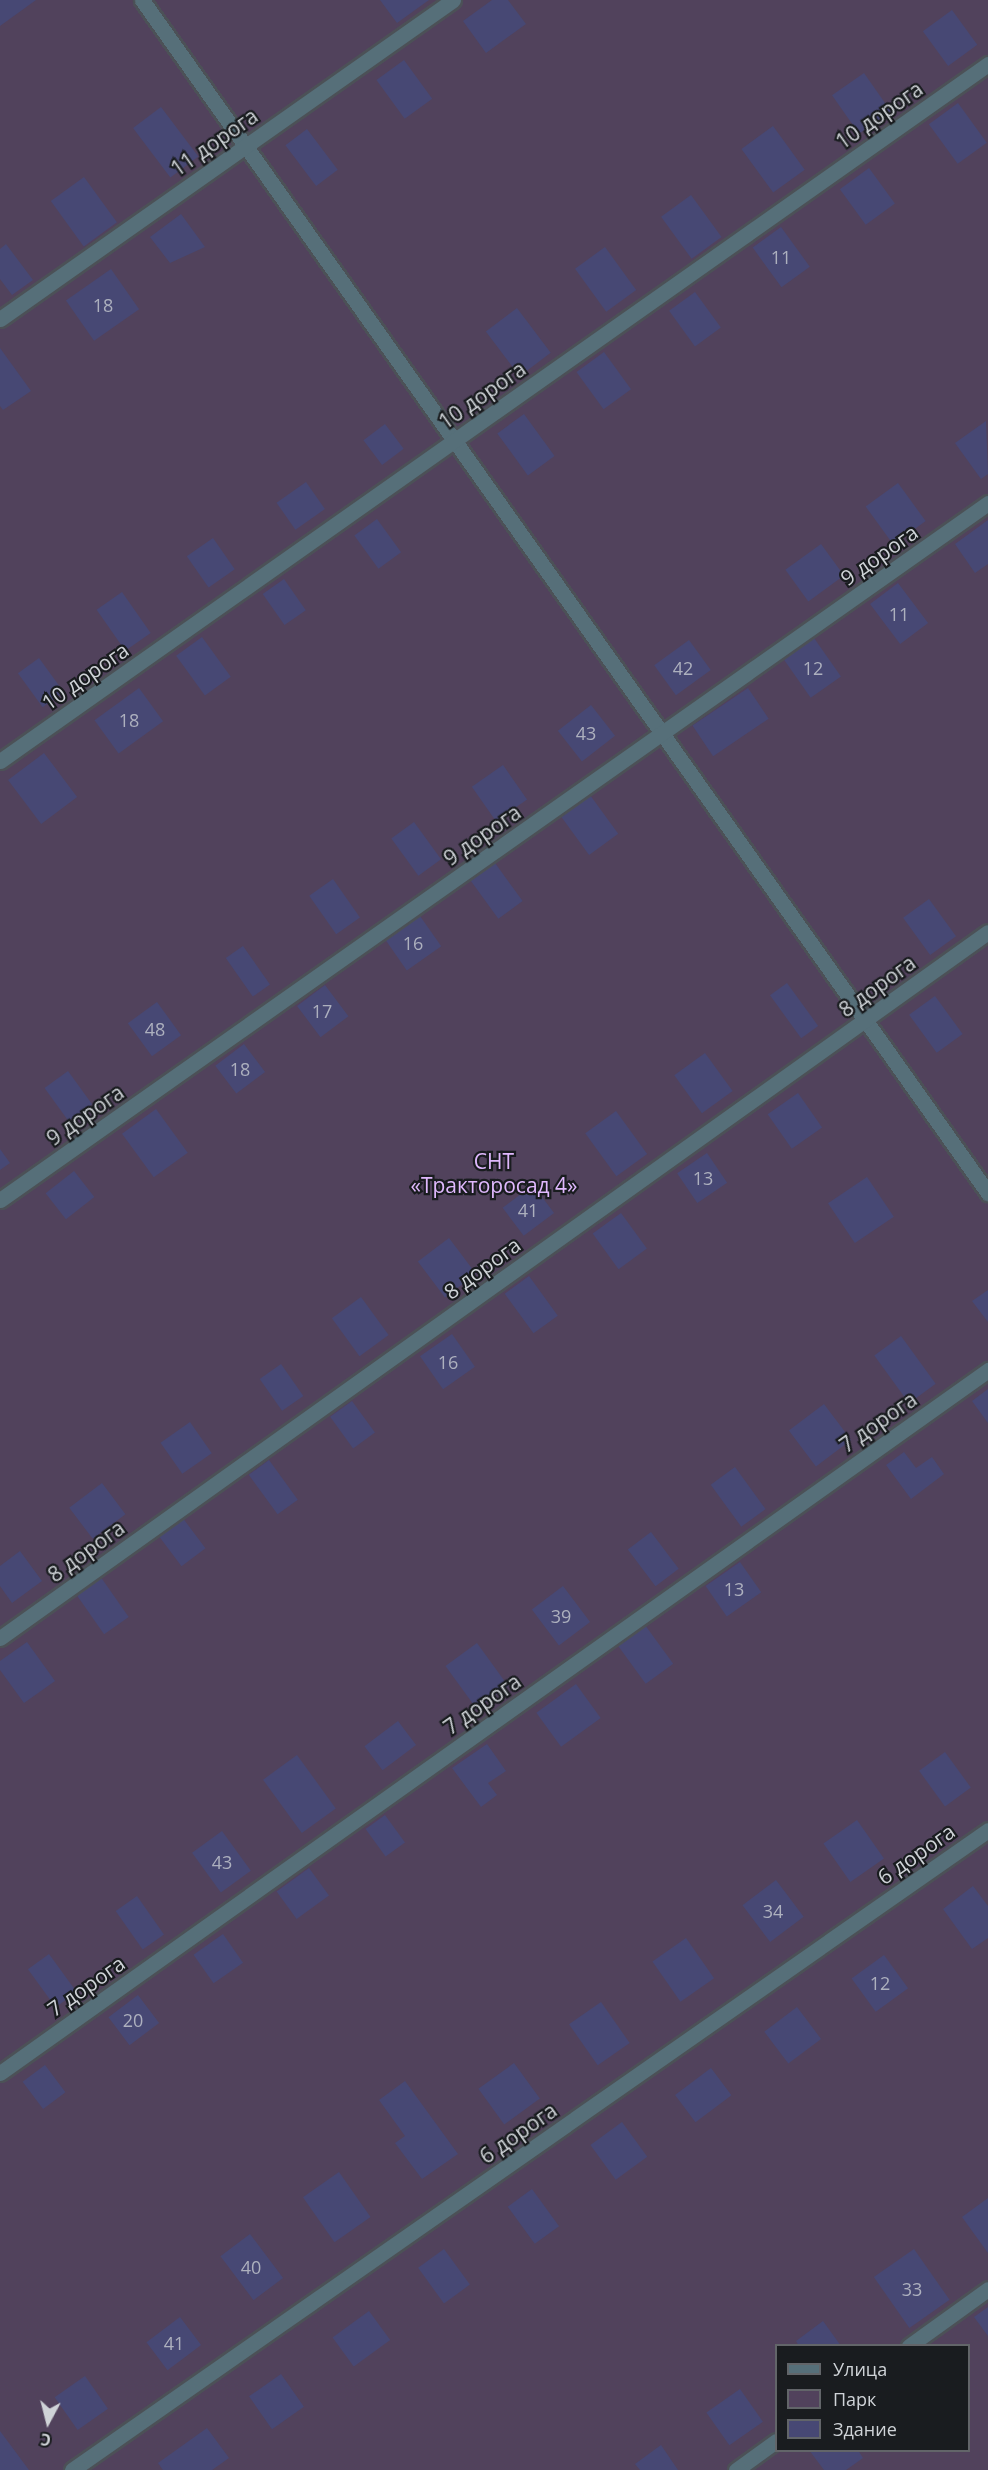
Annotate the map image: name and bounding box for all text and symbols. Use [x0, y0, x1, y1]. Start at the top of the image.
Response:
street label: 10 дорога [831, 76, 927, 154]
street label: 11 дорога [166, 103, 262, 181]
house number: 11 [771, 246, 791, 268]
house number: 18 [93, 294, 113, 316]
street label: 10 дорога [434, 356, 530, 434]
street label: 9 дорога [836, 519, 922, 591]
house number: 11 [889, 603, 909, 625]
street label: 10 дорога [37, 637, 133, 715]
house number: 42 [673, 657, 693, 679]
house number: 12 [803, 657, 823, 679]
house number: 18 [119, 709, 139, 731]
house number: 43 [576, 722, 596, 744]
street label: 9 дорога [439, 799, 525, 871]
house number: 16 [403, 932, 423, 954]
street label: 8 дорога [834, 950, 920, 1022]
house number: 17 [312, 1000, 332, 1022]
house number: 48 [145, 1018, 165, 1040]
house number: 18 [230, 1058, 250, 1080]
street label: 9 дорога [42, 1079, 128, 1151]
park label: СНТ «Тракторосад 4» [410, 1148, 578, 1198]
house number: 13 [693, 1167, 713, 1189]
house number: 41 [518, 1199, 538, 1221]
street label: 8 дорога [439, 1232, 525, 1304]
house number: 16 [438, 1351, 458, 1373]
street label: 7 дорога [835, 1386, 921, 1458]
street label: 8 дорога [43, 1515, 129, 1587]
house number: 13 [724, 1578, 744, 1600]
house number: 39 [551, 1605, 571, 1627]
street label: 7 дорога [439, 1668, 525, 1740]
street label: 6 дорога [873, 1818, 959, 1890]
house number: 43 [212, 1851, 232, 1873]
house number: 34 [763, 1900, 783, 1922]
street label: 7 дорога [43, 1950, 129, 2022]
house number: 12 [870, 1972, 890, 1994]
house number: 20 [123, 2009, 143, 2031]
street label: 6 дорога [475, 2097, 561, 2169]
house number: 40 [241, 2256, 261, 2278]
house number: 33 [902, 2278, 922, 2300]
house number: 41 [164, 2332, 184, 2354]
legend [775, 2344, 970, 2452]
text: Улица [833, 2357, 887, 2381]
text: Парк [833, 2387, 876, 2411]
north arrow [18, 2392, 78, 2452]
text: Здание [833, 2417, 897, 2441]
text: С [39, 2428, 52, 2451]

